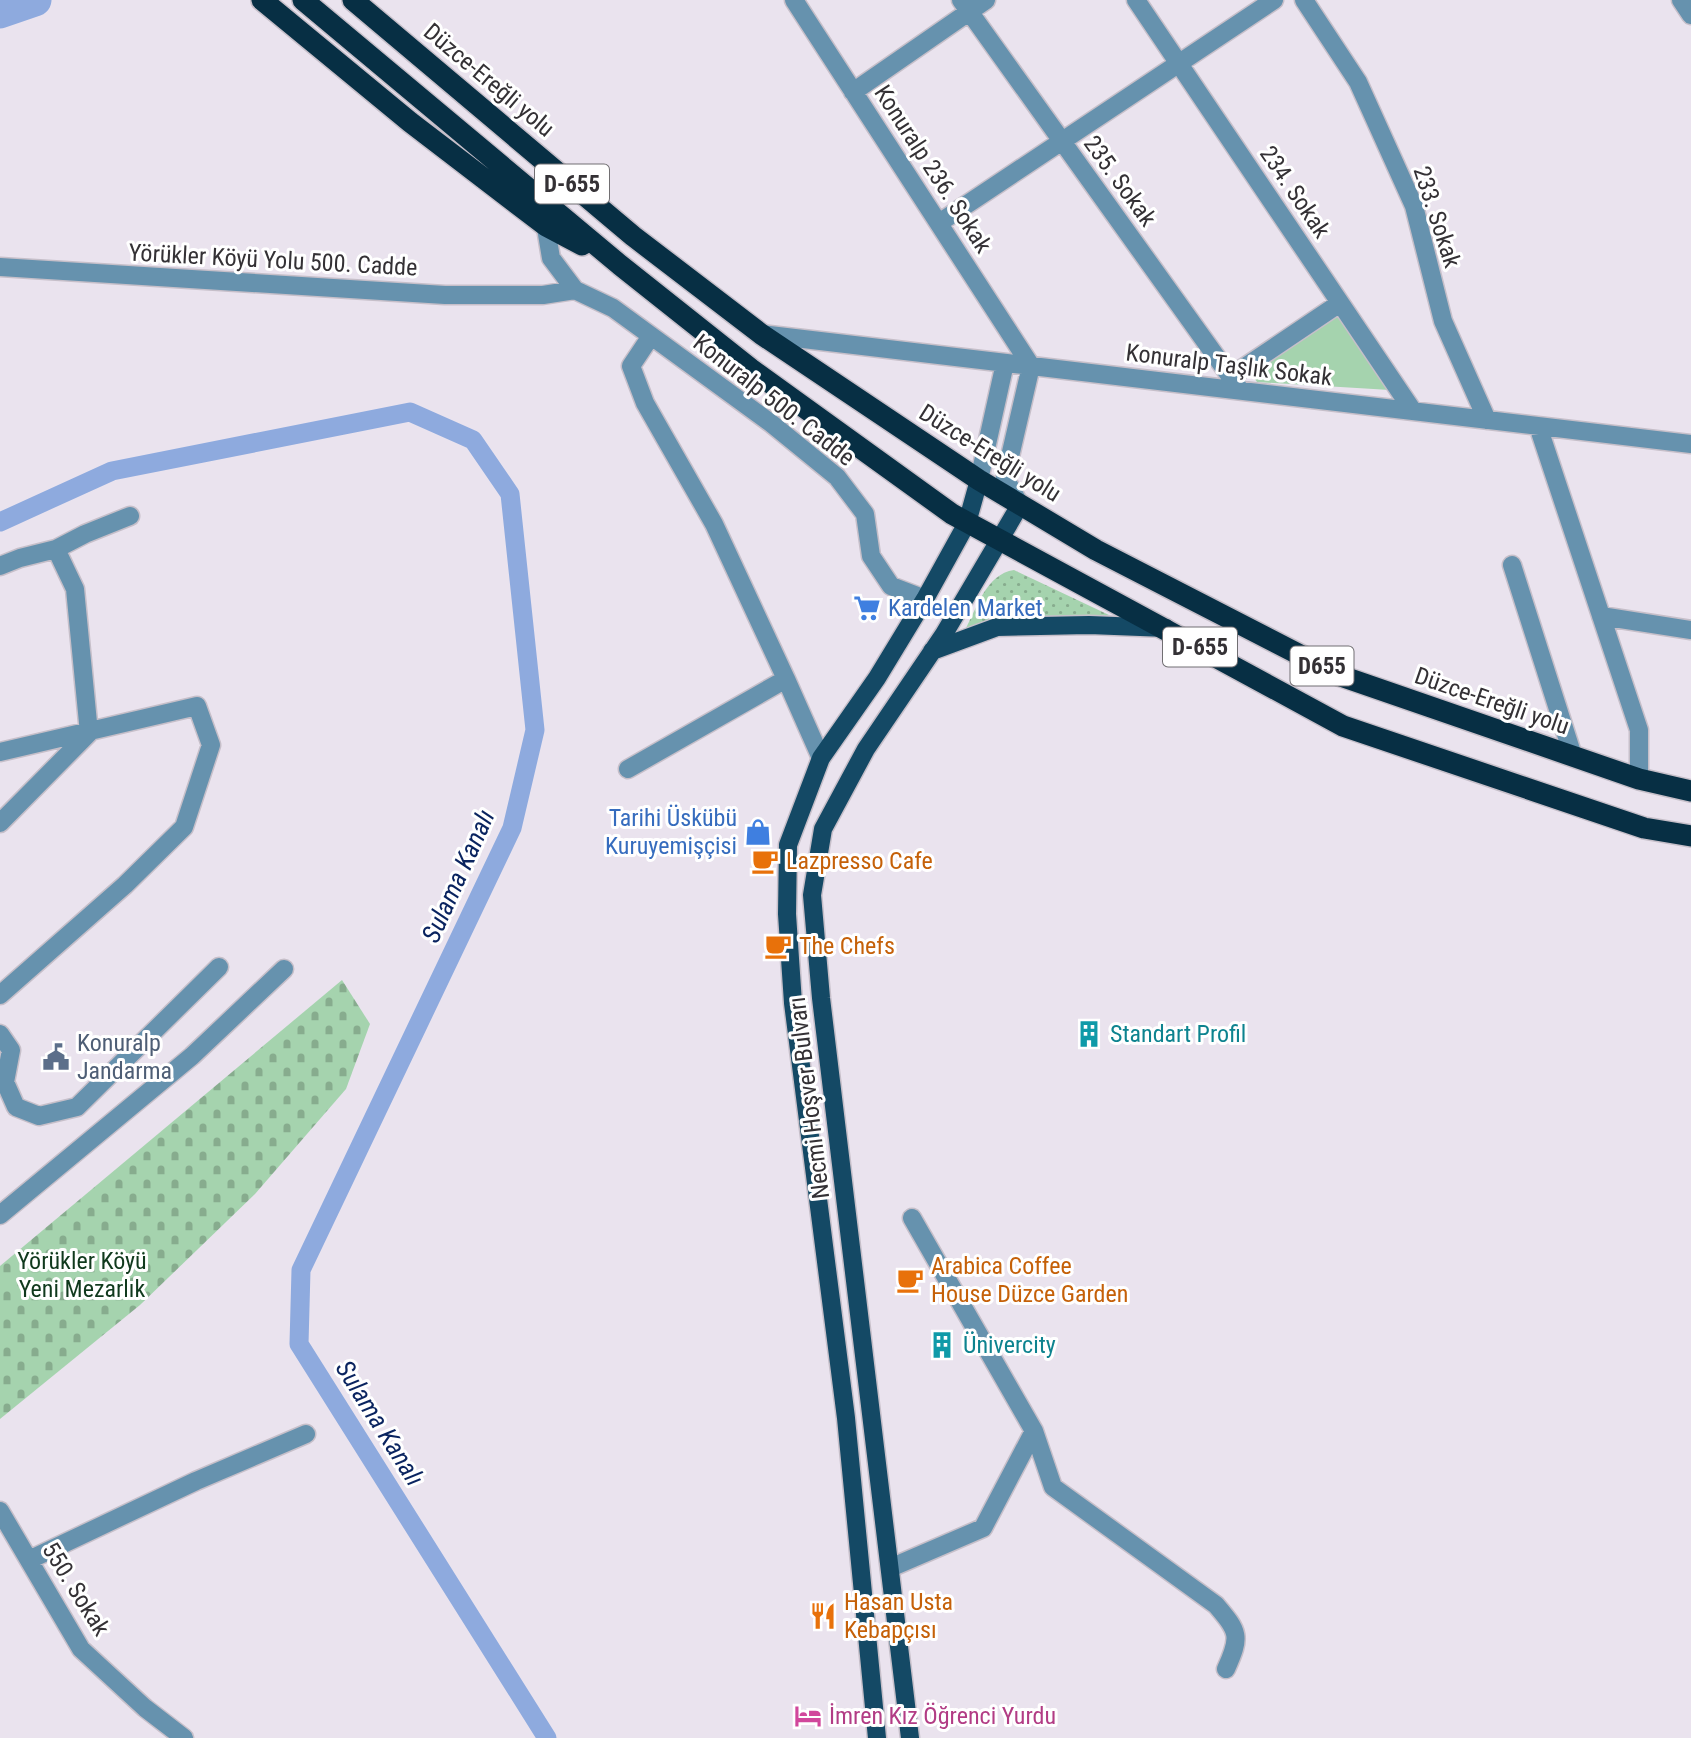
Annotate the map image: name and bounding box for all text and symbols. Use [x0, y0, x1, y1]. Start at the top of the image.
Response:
street label: Düzce-Ereğli yolu [418, 17, 560, 143]
street label: Konuralp 236. Sokak [868, 80, 998, 258]
street label: 235. Sokak [1078, 130, 1162, 232]
street label: 234. Sokak [1254, 141, 1336, 244]
street label: 233. Sokak [1407, 163, 1467, 271]
road number: D-655 [535, 164, 609, 204]
street label: Yörükler Köyü Yolu 500. Cadde [128, 238, 418, 282]
street label: Konuralp 500. Cadde [688, 328, 860, 472]
street label: Konuralp Taşlık Sokak [1124, 338, 1334, 392]
street label: Düzce-Ereğli yolu [914, 398, 1066, 508]
supermarket icon: Kardelen Market [852, 593, 882, 623]
place label: Kardelen Market [888, 594, 1043, 622]
road number: D-655 [1163, 628, 1237, 666]
road number: D655 [1290, 646, 1354, 686]
street label: Düzce-Ereğli yolu [1411, 661, 1573, 741]
place label: Tarihi Üskübü Kuruyemişçisi [605, 804, 737, 860]
water label: Sulama Kanalı [415, 805, 501, 947]
shop icon: Tarihi Üskübü Kuruyemişçisi [743, 817, 773, 847]
cafe icon: Lazpresso Cafe [750, 846, 780, 876]
place label: Lazpresso Cafe [786, 847, 933, 875]
cafe icon: The Chefs [763, 931, 793, 961]
place label: The Chefs [799, 932, 895, 960]
street label: Necmi Hoşver Bulvarı [783, 995, 835, 1201]
building icon: Standart Profil [1074, 1019, 1104, 1049]
place label: Standart Profil [1110, 1020, 1246, 1048]
place label: Konuralp Jandarma [77, 1029, 172, 1085]
public building icon: Konuralp Jandarma [41, 1042, 71, 1072]
park label: Yörükler Köyü Yeni Mezarlık [17, 1247, 147, 1303]
place label: Arabica Coffee House Düzce Garden [931, 1252, 1128, 1308]
cafe icon: Arabica Coffee House Düzce Garden [895, 1265, 925, 1295]
building icon: Ünivercity [927, 1330, 957, 1360]
place label: Ünivercity [963, 1331, 1056, 1359]
water label: Sulama Kanalı [330, 1355, 430, 1491]
street label: 550. Sokak [36, 1537, 116, 1641]
place label: Hasan Usta Kebapçısı [844, 1588, 953, 1644]
restaurant icon: Hasan Usta Kebapçısı [808, 1601, 838, 1631]
hotel icon: İmren Kız Öğrenci Yurdu [793, 1701, 823, 1731]
place label: İmren Kız Öğrenci Yurdu [829, 1702, 1056, 1730]

